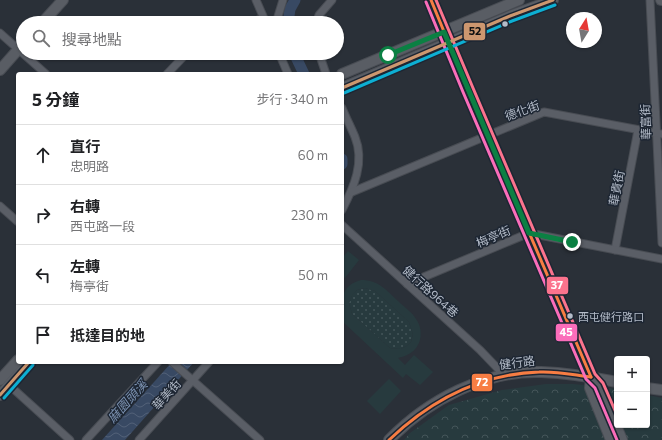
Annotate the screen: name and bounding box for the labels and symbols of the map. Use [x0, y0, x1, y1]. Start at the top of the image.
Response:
north arrow [566, 12, 602, 48]
unlabelled marker [500, 19, 510, 29]
line badge: 52 [463, 22, 486, 41]
text: 52 [469, 24, 481, 37]
route start [379, 46, 397, 64]
street label: 德化街 [503, 97, 541, 123]
street label: 華富街 [637, 104, 653, 140]
street label: 華貴街 [606, 169, 626, 207]
street label: 梅亭街 [474, 223, 512, 249]
route end [563, 233, 581, 251]
street label: 健行路964巷 [400, 262, 462, 320]
line badge: 37 [546, 276, 569, 295]
text: 37 [551, 278, 563, 291]
place label: 西屯健行路口 [578, 310, 644, 323]
marker: 西屯健行路口 [565, 311, 575, 321]
line badge: 45 [555, 323, 578, 342]
text: 45 [559, 325, 573, 338]
street label: 健行路 [498, 353, 536, 371]
line badge: 72 [471, 373, 493, 392]
water label: 麻園頭溪 [104, 375, 152, 426]
text: 72 [476, 375, 488, 388]
street label: 華美街 [149, 376, 183, 412]

